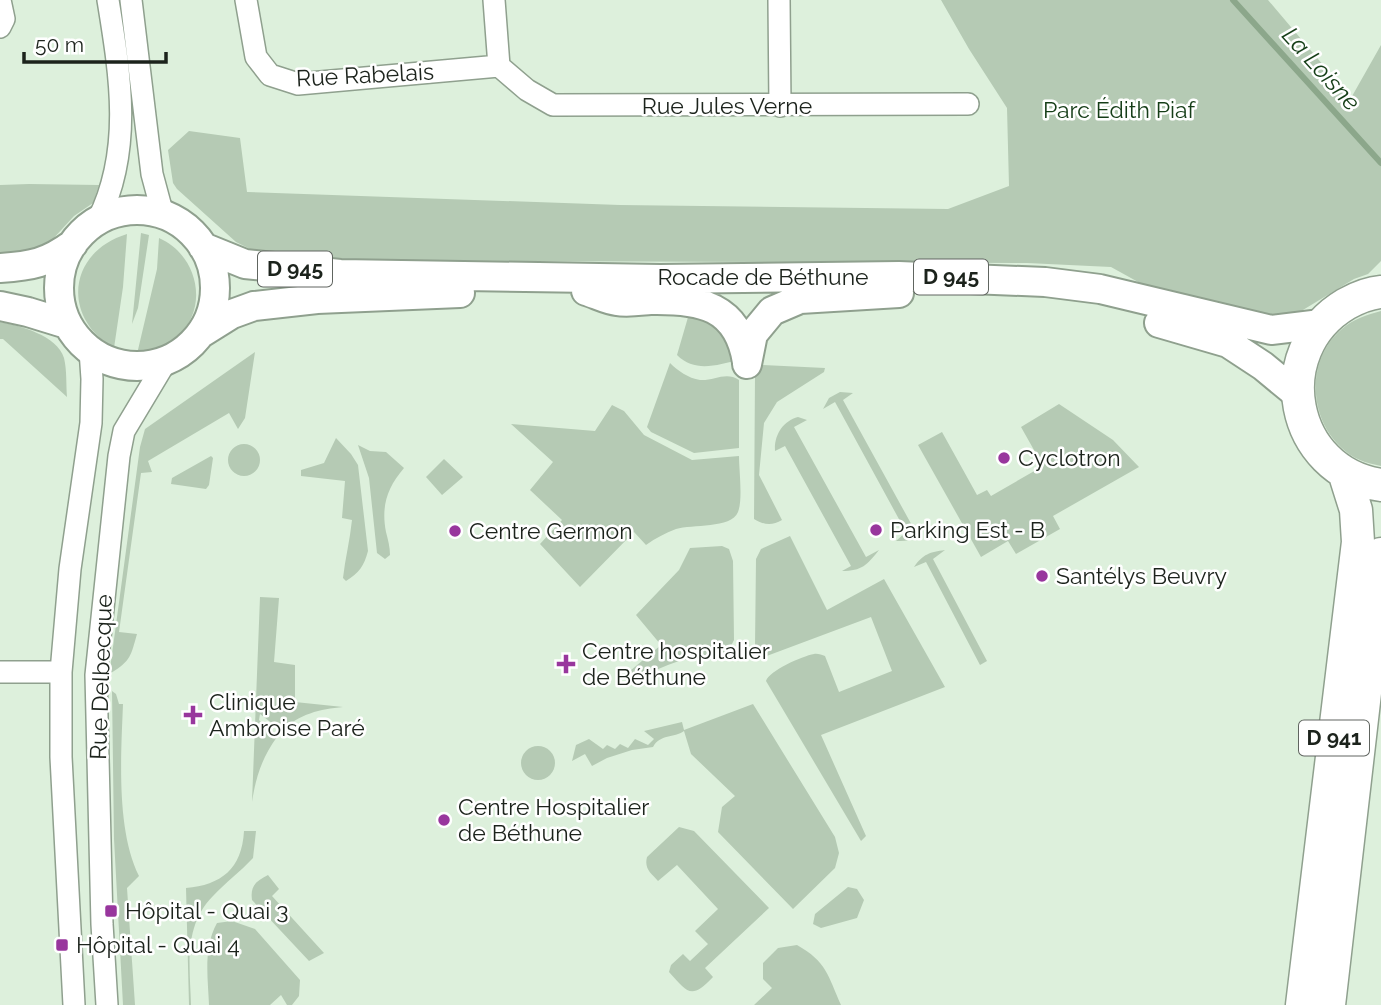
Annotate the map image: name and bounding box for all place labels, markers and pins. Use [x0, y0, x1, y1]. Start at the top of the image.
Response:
place label: Cyclotron [1018, 444, 1121, 471]
marker: Cyclotron [996, 450, 1012, 466]
place label: Parking Est - B [890, 516, 1045, 543]
place label: Centre Germon [469, 517, 633, 544]
marker: Parking Est - B [868, 522, 884, 538]
marker: Centre Germon [447, 523, 463, 539]
place label: Santélys Beuvry [1056, 562, 1227, 589]
marker: Santélys Beuvry [1034, 568, 1050, 584]
place label: Centre hospitalier de Béthune [582, 637, 770, 690]
marker: Centre hospitalier de Béthune [556, 654, 576, 674]
place label: Clinique Ambroise Paré [209, 688, 365, 741]
marker: Clinique Ambroise Paré [183, 705, 203, 725]
place label: Centre Hospitalier de Béthune [458, 793, 649, 846]
marker: Centre Hospitalier de Béthune [436, 812, 452, 828]
place label: Hôpital - Quai 3 [125, 897, 289, 924]
marker: Hôpital - Quai 3 [103, 903, 119, 919]
place label: Hôpital - Quai 4 [76, 931, 240, 958]
marker: Hôpital - Quai 4 [54, 937, 70, 953]

